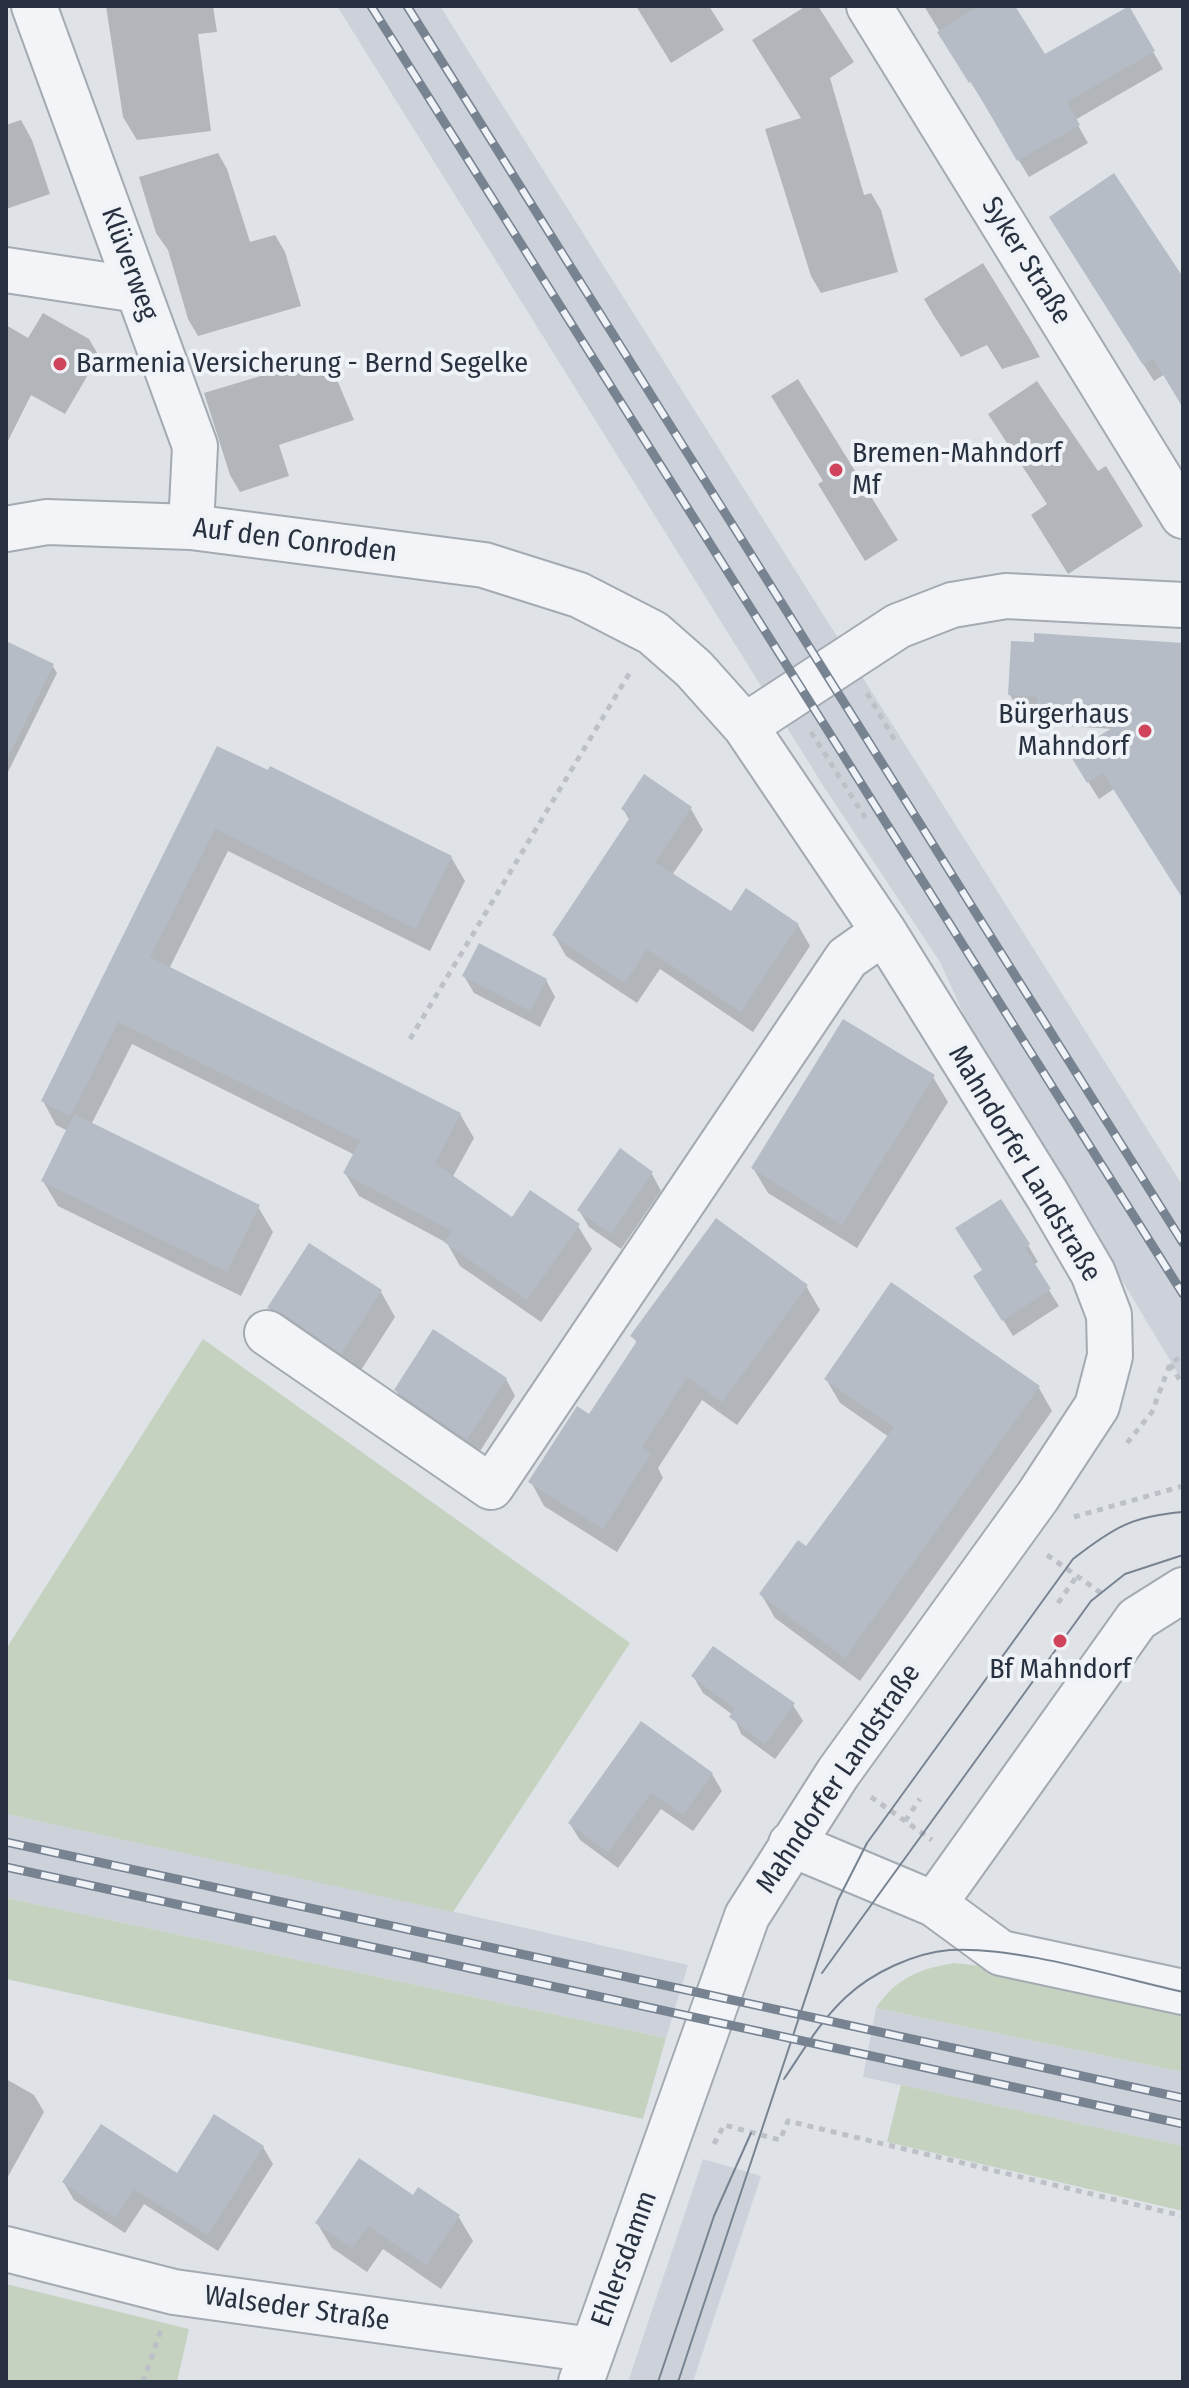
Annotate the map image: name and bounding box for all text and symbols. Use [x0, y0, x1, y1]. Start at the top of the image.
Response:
street label: Syker Straße [974, 191, 1078, 331]
street label: Klüverweg [93, 203, 165, 325]
place label: Barmenia Versicherung - Bernd Segelke [76, 347, 528, 381]
marker: Barmenia Versicherung - Bernd Segelke [51, 355, 69, 373]
place label: Bremen-Mahndorf Mf [852, 437, 1062, 503]
marker: Bremen-Mahndorf Mf [827, 461, 845, 479]
street label: Auf den Conroden [191, 512, 399, 570]
place label: Bürgerhaus Mahndorf [998, 698, 1129, 764]
marker: Bürgerhaus Mahndorf [1136, 722, 1154, 740]
street label: Mahndorfer Landstraße [940, 1040, 1108, 1288]
marker: Bf Mahndorf [1051, 1632, 1069, 1650]
place label: Bf Mahndorf [989, 1653, 1131, 1687]
street label: Mahndorfer Landstraße [750, 1658, 928, 1900]
street label: Ehlersdamm [585, 2186, 665, 2332]
street label: Walseder Straße [202, 2279, 392, 2339]

